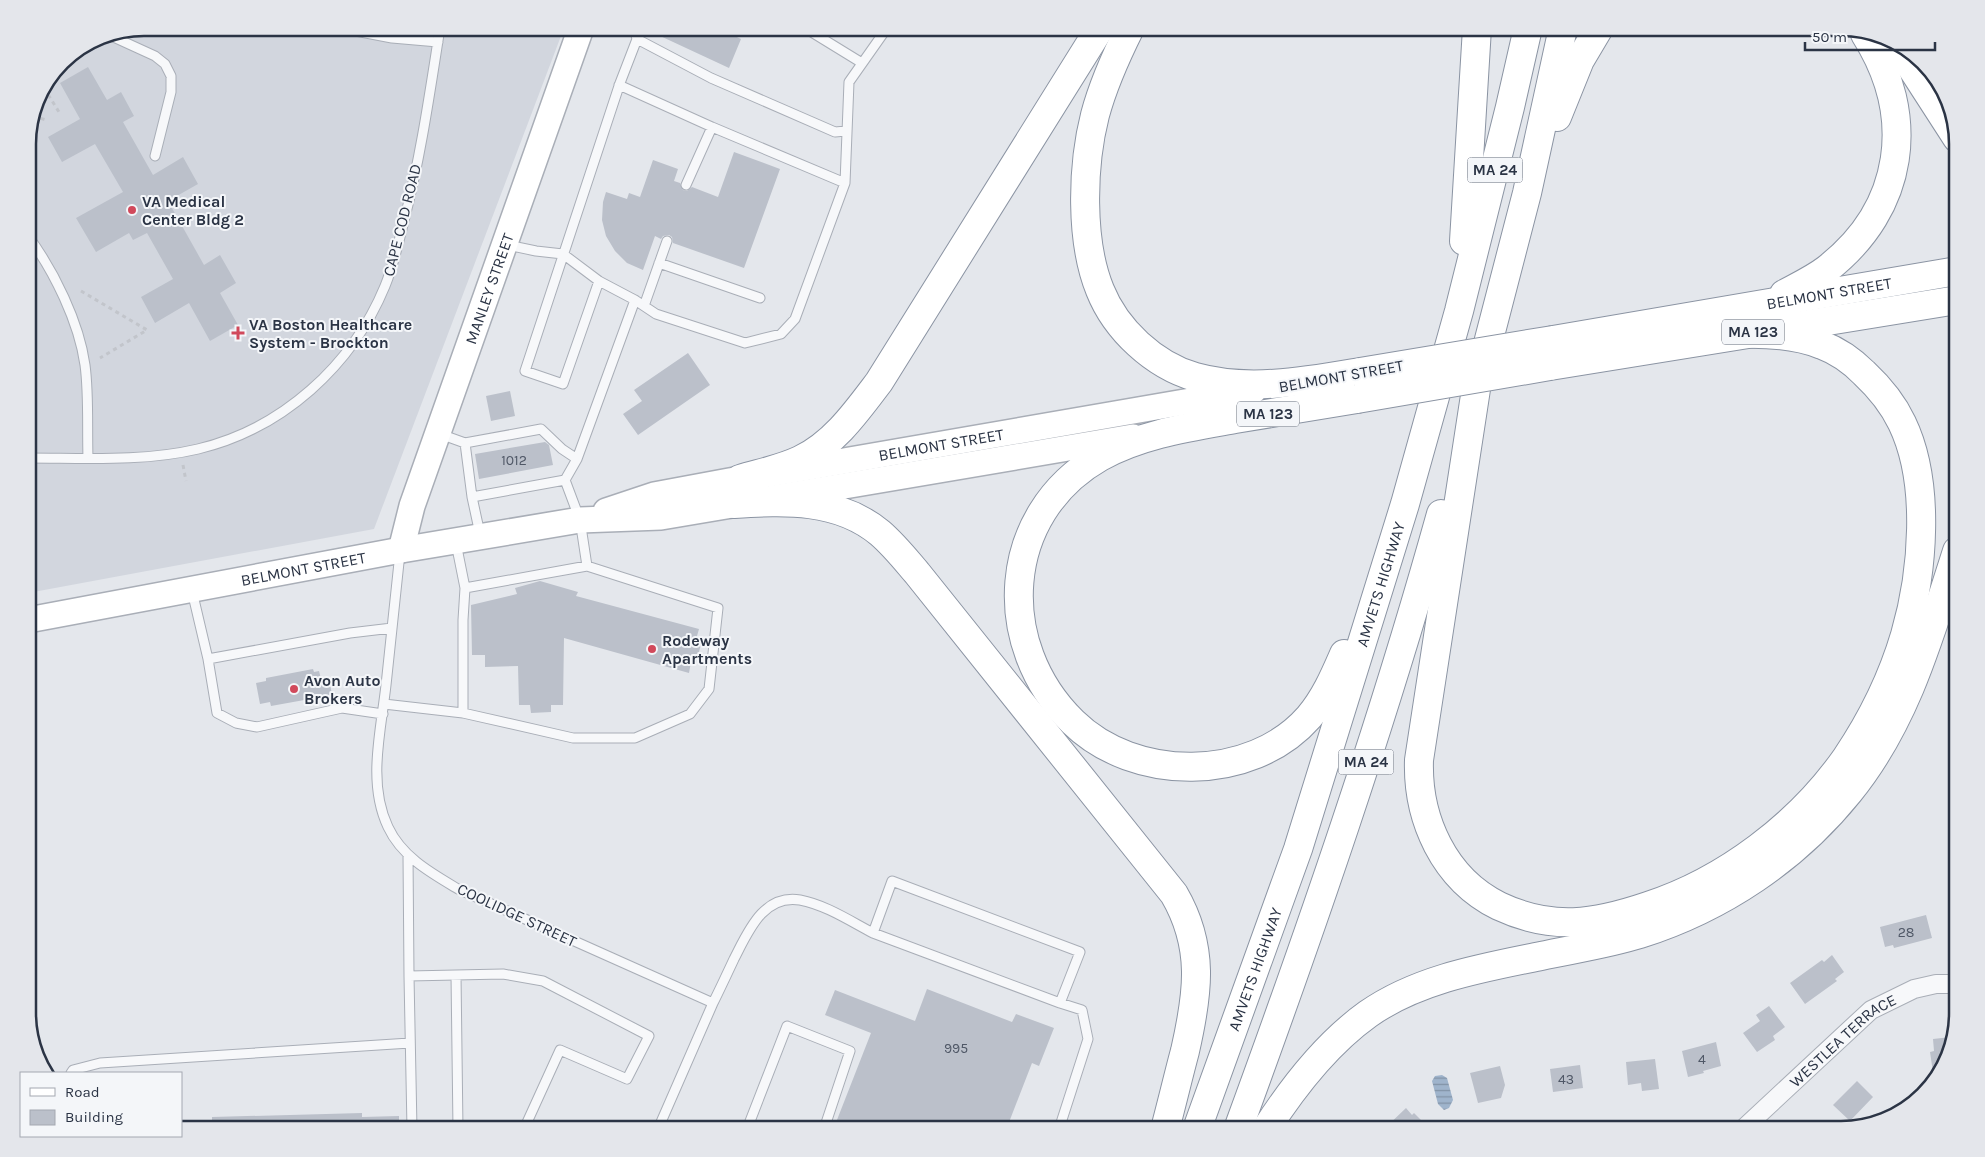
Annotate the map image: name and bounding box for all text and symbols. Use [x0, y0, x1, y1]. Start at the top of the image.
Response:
scale bar [1805, 20, 1935, 52]
text: 50 m [1812, 28, 1847, 46]
road number: MA 24 [1468, 158, 1522, 182]
street label: CAPE COD ROAD [379, 162, 425, 278]
place label: VA Medical Center Bldg 2 [142, 192, 244, 229]
marker: VA Medical Center Bldg 2 [126, 204, 138, 216]
street label: MANLEY STREET [461, 231, 517, 347]
street label: BELMONT STREET [1765, 273, 1893, 313]
place label: VA Boston Healthcare System - Brockton [249, 315, 412, 352]
road number: MA 123 [1722, 320, 1784, 344]
marker: VA Boston Healthcare System - Brockton [231, 326, 245, 340]
street label: BELMONT STREET [1277, 356, 1405, 396]
road number: MA 123 [1237, 402, 1299, 426]
street label: BELMONT STREET [877, 424, 1005, 464]
house number: 1012 [501, 452, 527, 469]
street label: AMVETS HIGHWAY [1352, 519, 1409, 649]
street label: BELMONT STREET [239, 547, 367, 589]
place label: Rodeway Apartments [662, 631, 752, 668]
marker: Rodeway Apartments [646, 643, 658, 655]
place label: Avon Auto Brokers [304, 671, 380, 708]
marker: Avon Auto Brokers [288, 683, 300, 695]
road number: MA 24 [1338, 750, 1394, 774]
street label: COOLIDGE STREET [454, 879, 580, 951]
street label: AMVETS HIGHWAY [1224, 905, 1286, 1033]
house number: 28 [1898, 924, 1914, 941]
street label: WESTLEA TERRACE [1785, 990, 1899, 1091]
house number: 995 [944, 1040, 968, 1057]
house number: 4 [1698, 1051, 1706, 1068]
house number: 43 [1558, 1071, 1574, 1088]
legend [20, 1072, 182, 1137]
text: Road [65, 1083, 100, 1101]
text: Building [65, 1108, 123, 1126]

